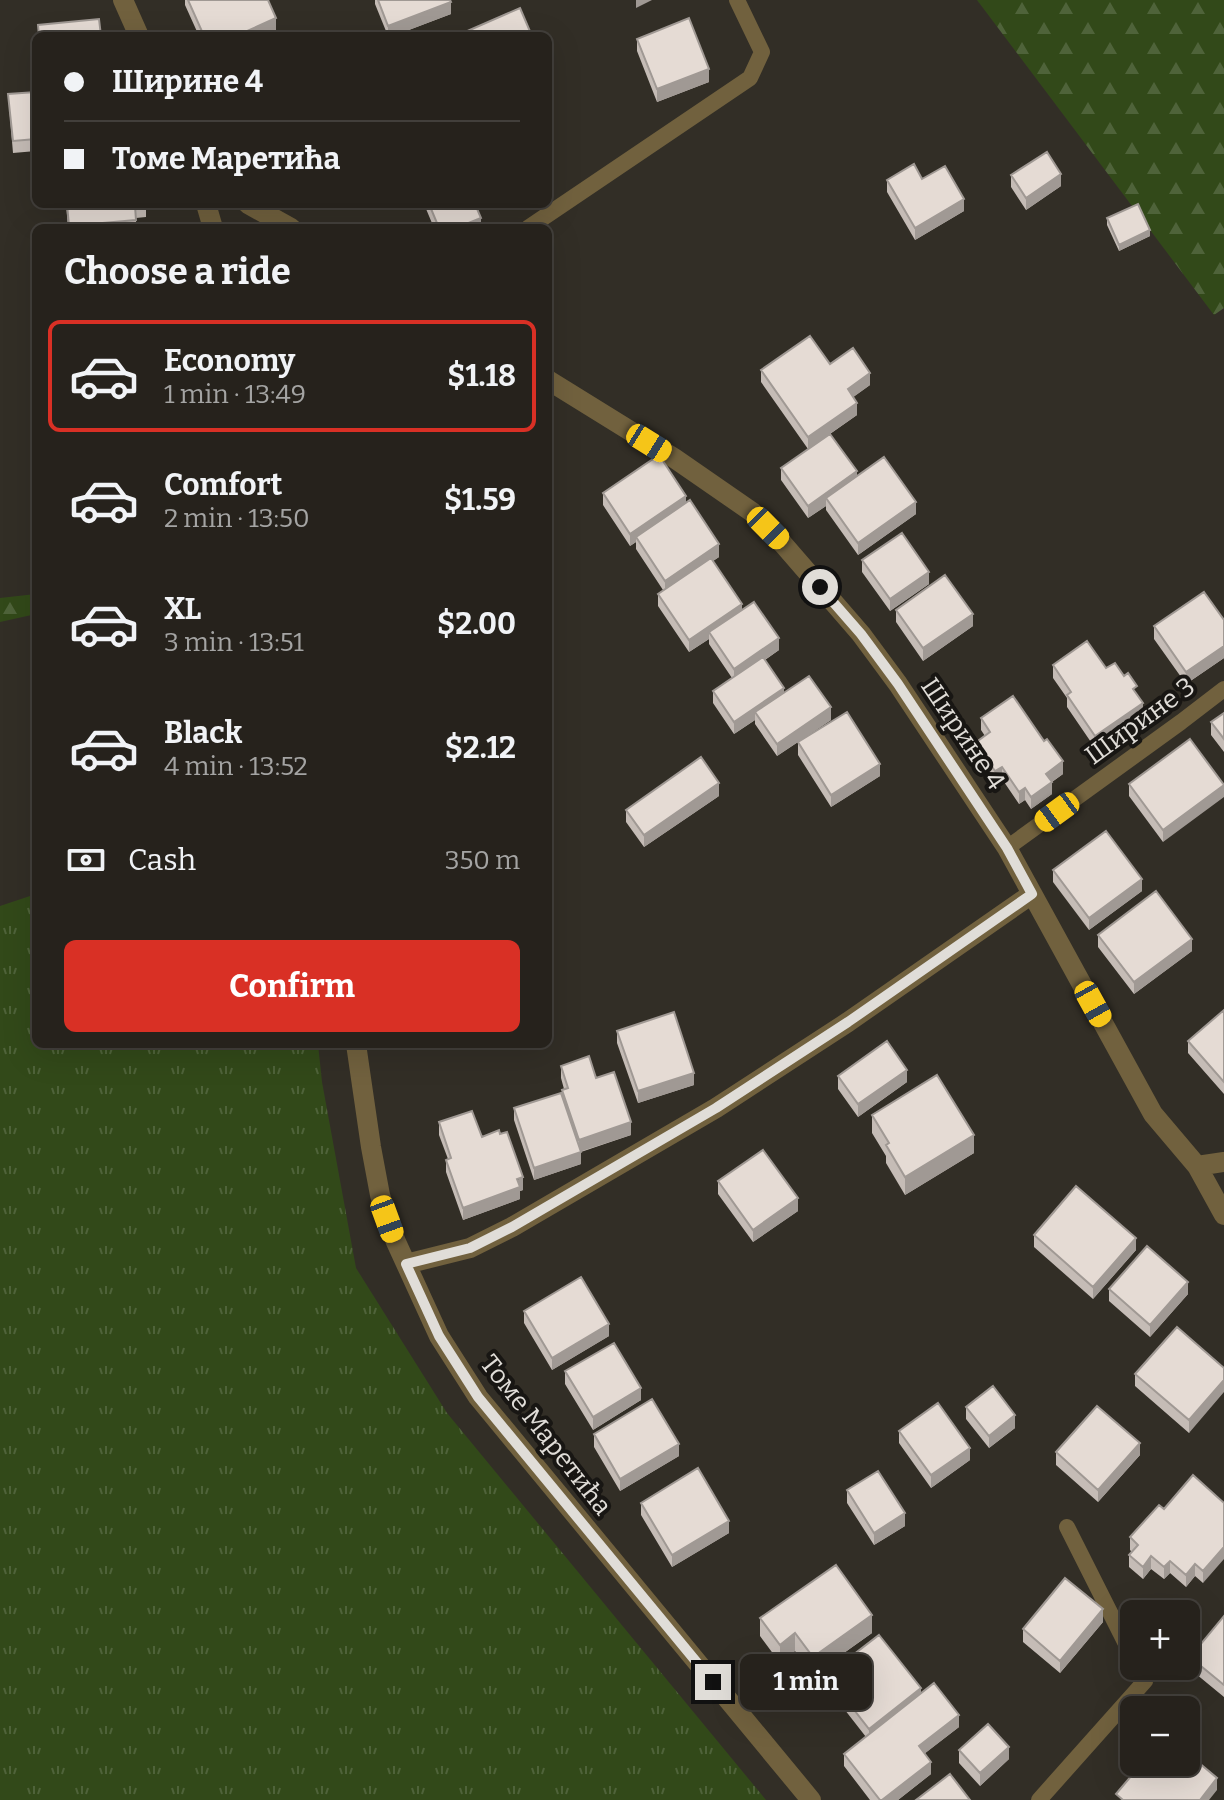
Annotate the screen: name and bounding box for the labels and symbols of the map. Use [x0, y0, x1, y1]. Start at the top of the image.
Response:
car [622, 420, 676, 466]
car [743, 503, 793, 553]
route start [802, 569, 838, 605]
street label: Ширине 3 [1079, 671, 1201, 771]
street label: Ширине 4 [914, 672, 1012, 796]
car [1031, 788, 1083, 836]
car [1071, 977, 1115, 1031]
car [368, 1192, 406, 1246]
street label: Томе Маретића [474, 1349, 618, 1521]
callout: 1 min [741, 1654, 873, 1710]
route end [695, 1664, 731, 1700]

